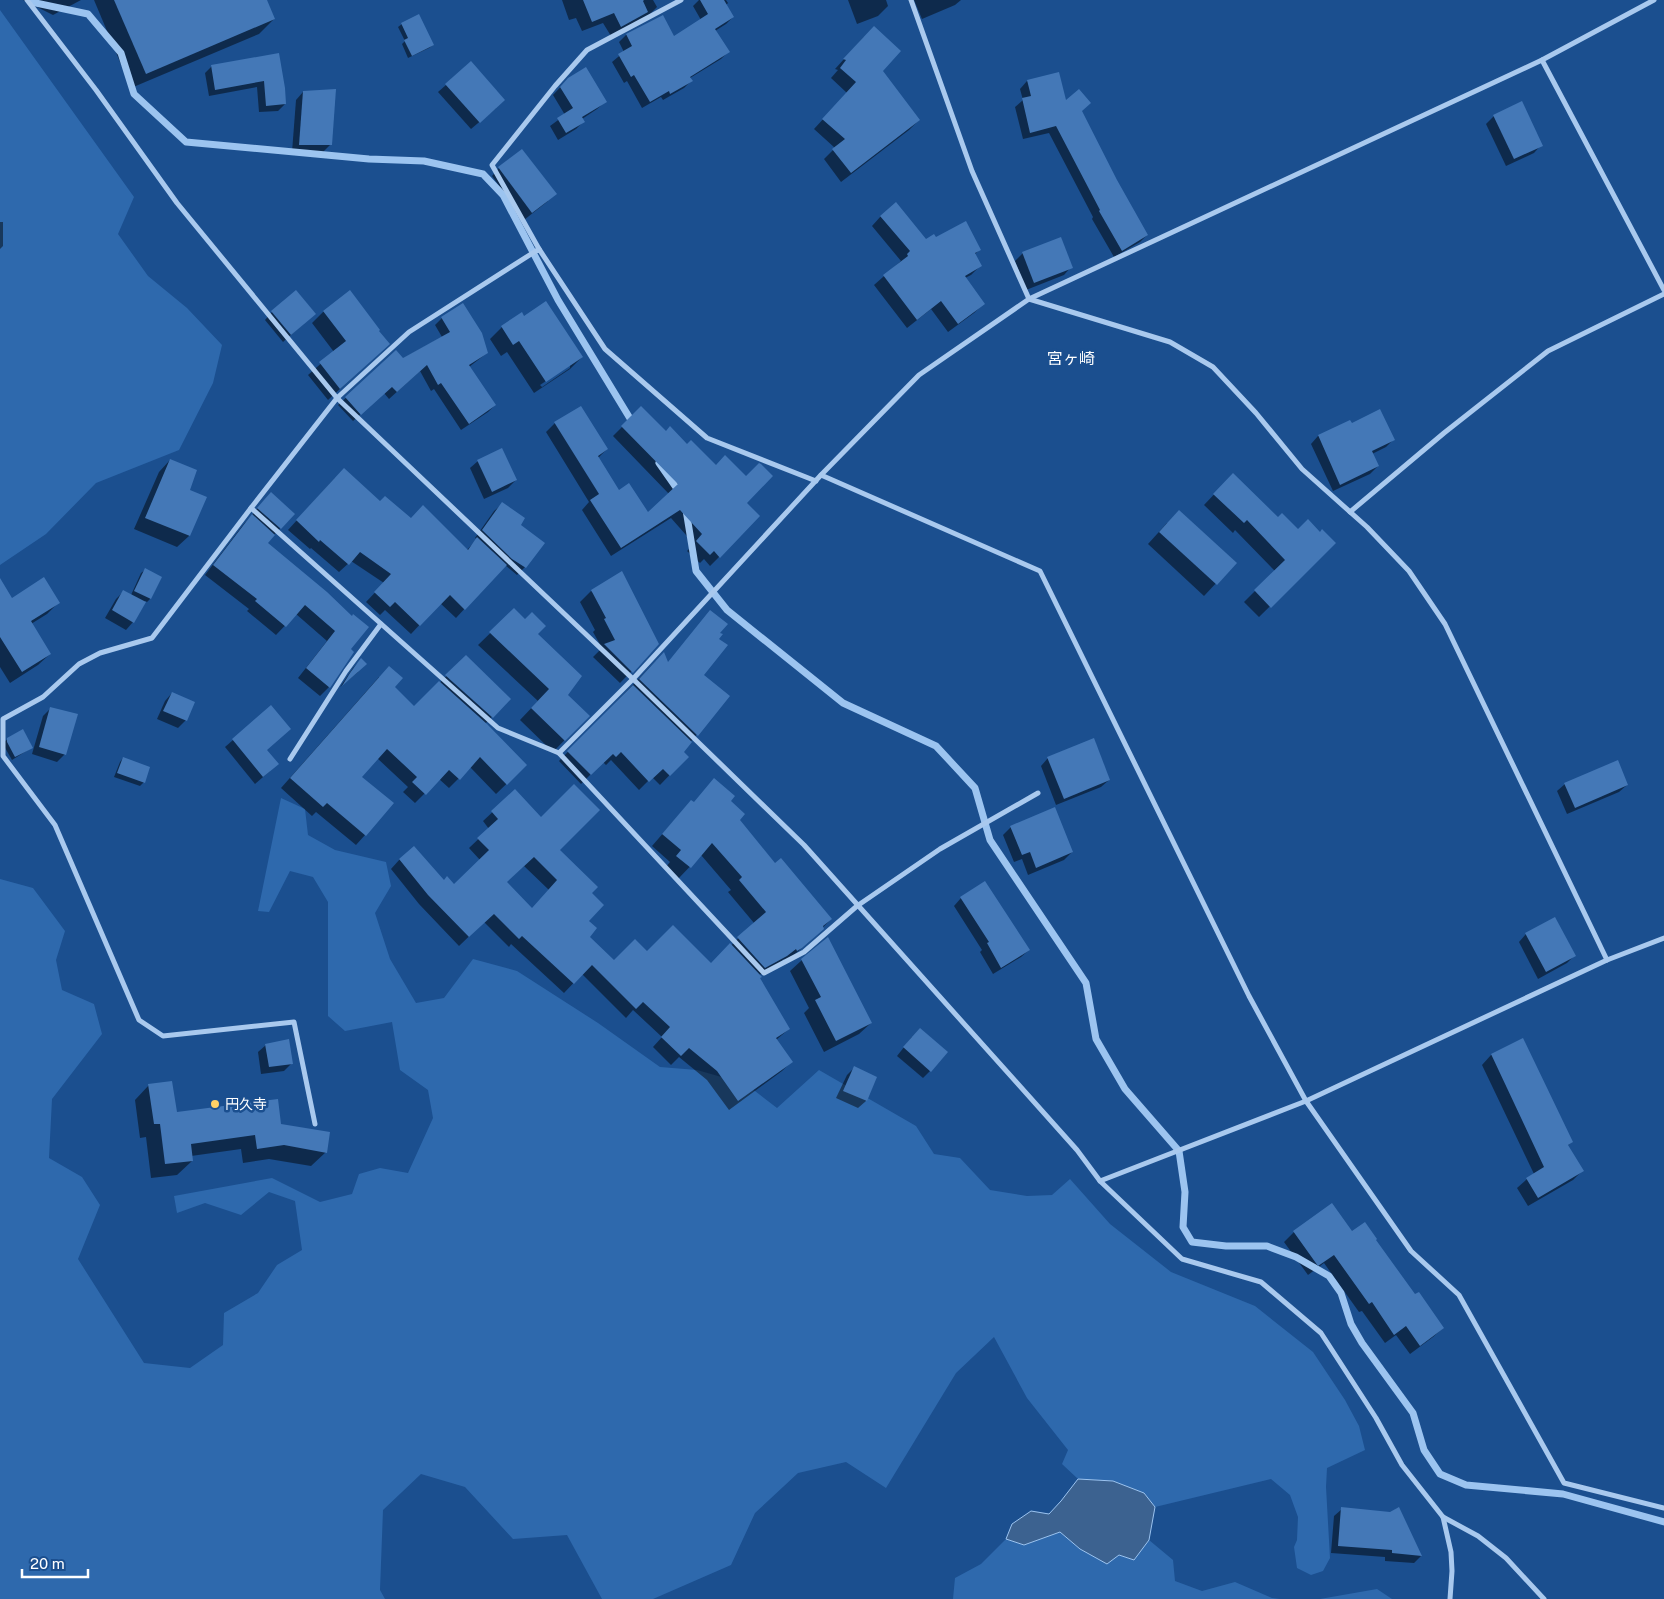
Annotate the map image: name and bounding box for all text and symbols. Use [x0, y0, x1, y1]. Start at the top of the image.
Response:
district label: 宮ヶ崎 [1047, 349, 1095, 368]
place label: 円久寺 [225, 1096, 267, 1112]
marker: 円久寺 [209, 1098, 221, 1110]
scale bar [22, 1546, 89, 1578]
text: 20 m [30, 1555, 65, 1572]

